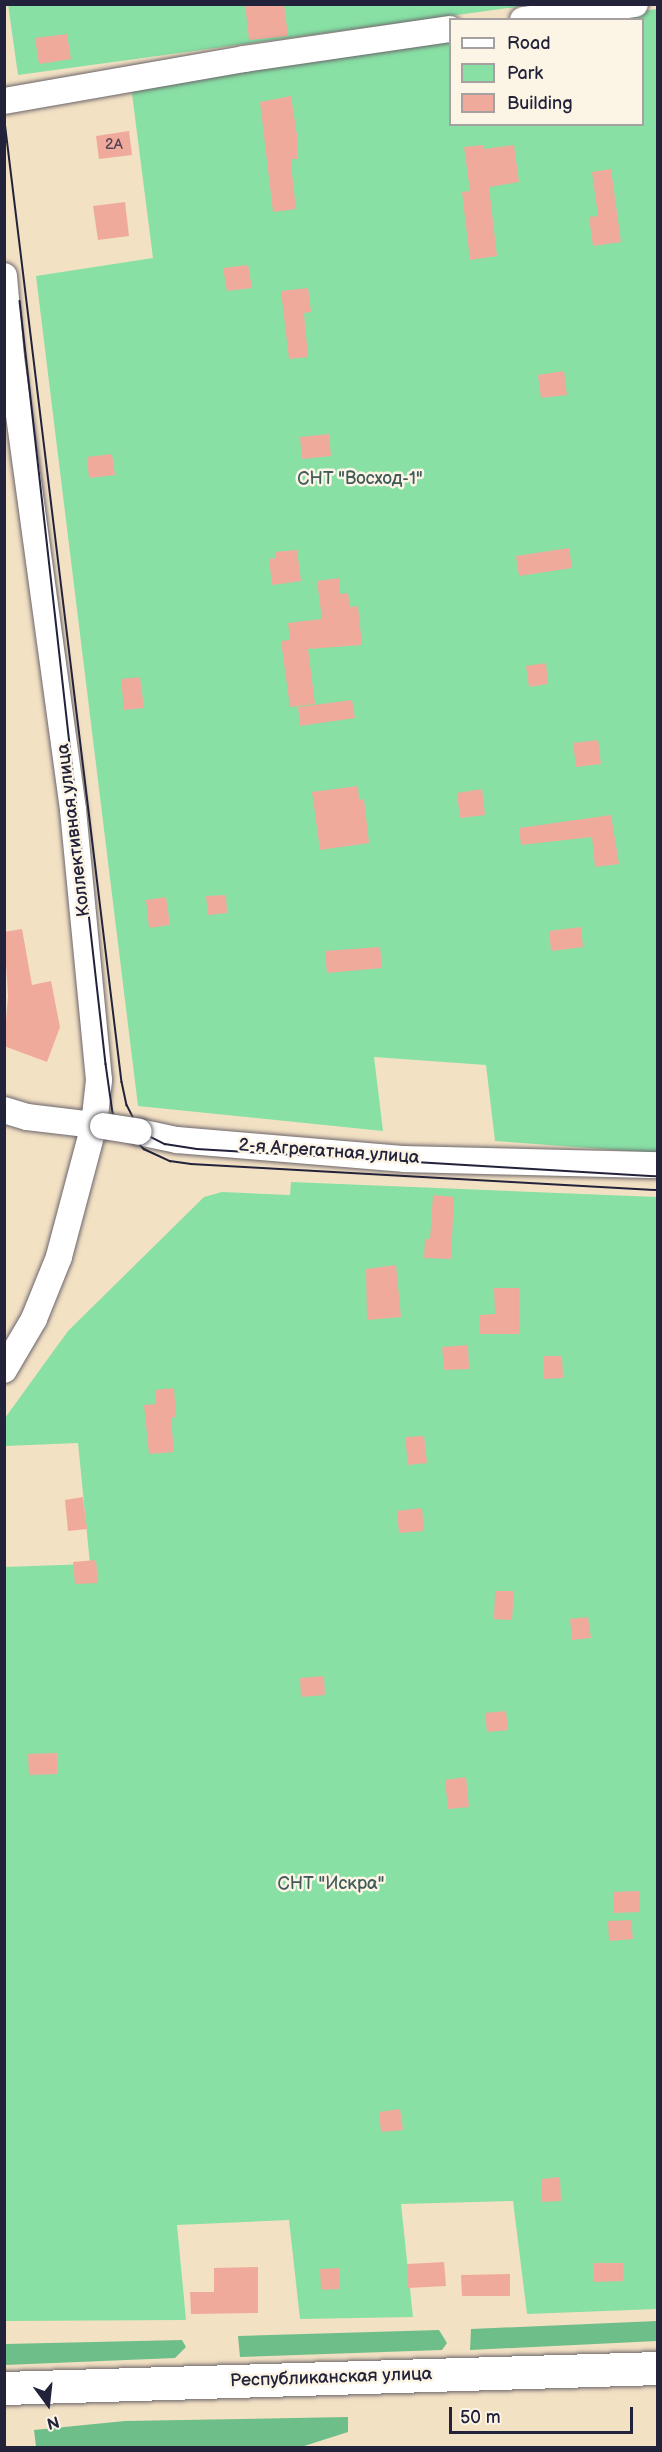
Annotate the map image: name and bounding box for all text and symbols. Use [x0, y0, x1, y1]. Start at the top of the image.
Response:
legend [449, 18, 644, 126]
text: Road [507, 33, 551, 54]
text: Park [507, 63, 543, 84]
text: Building [507, 93, 573, 114]
house number: 2А [105, 136, 123, 154]
park label: СНТ "Восход-1" [297, 468, 423, 490]
street label: Коллективная улица [53, 742, 95, 918]
street label: 2-я Агрегатная улица [238, 1135, 420, 1169]
park label: СНТ "Искра" [278, 1873, 384, 1895]
street label: Республиканская улица [229, 2364, 433, 2392]
north arrow [18, 2374, 78, 2434]
scale bar [452, 2395, 636, 2433]
text: 50 m [460, 2407, 501, 2428]
text: N [45, 2411, 61, 2433]

